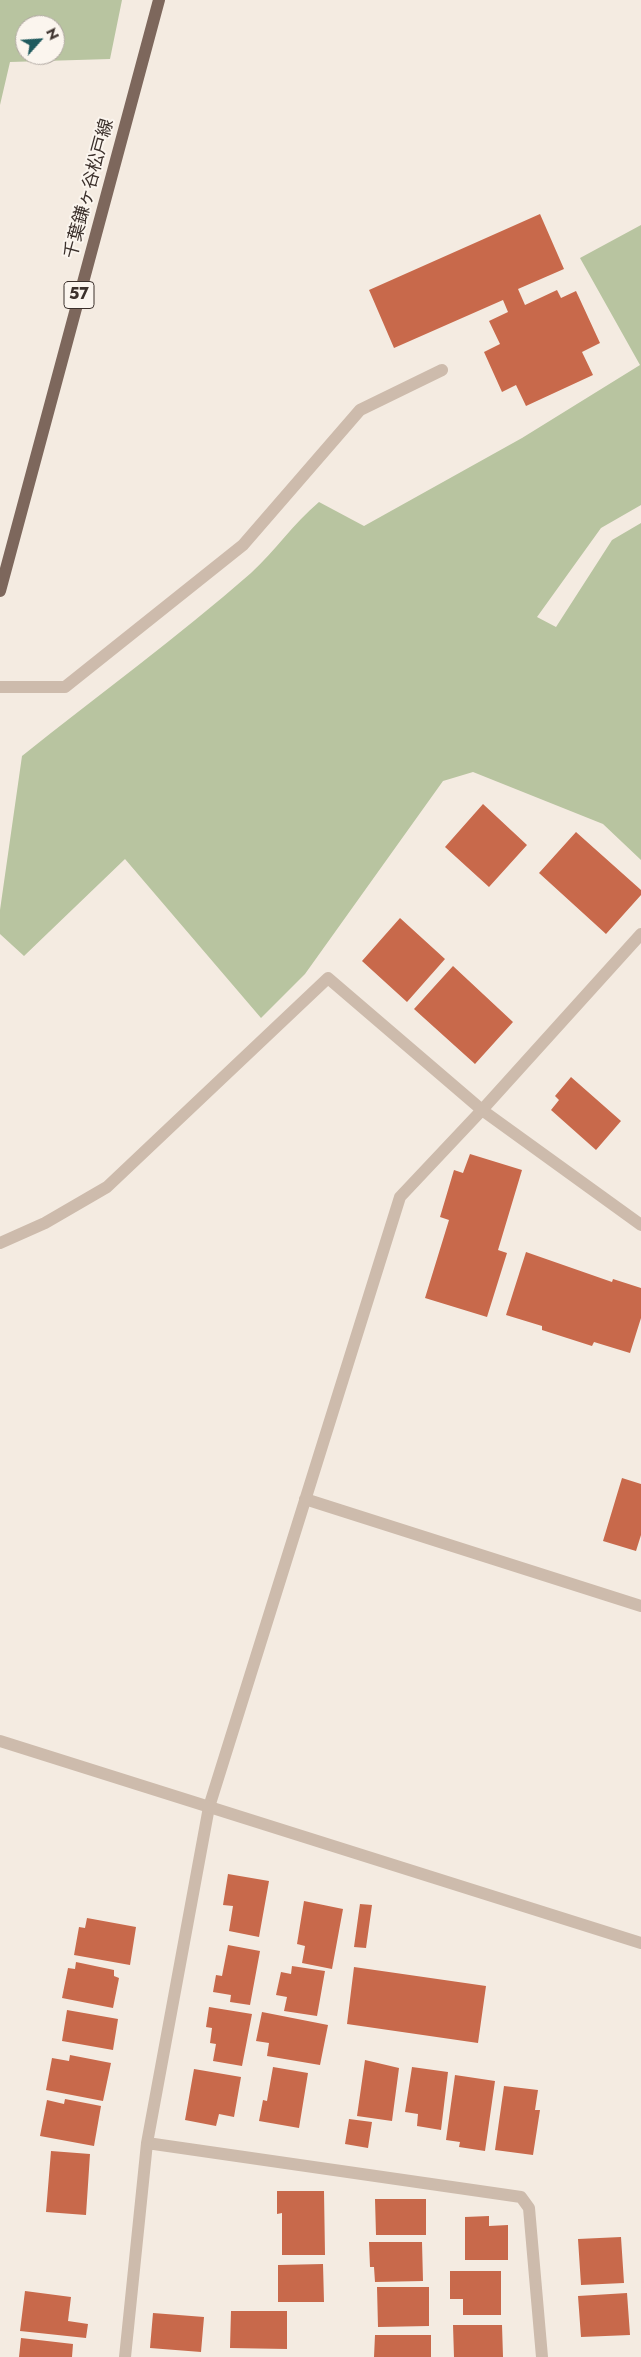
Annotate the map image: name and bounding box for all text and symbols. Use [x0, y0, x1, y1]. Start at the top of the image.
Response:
north arrow [15, 15, 65, 65]
text: N [41, 24, 64, 43]
street label: 千葉鎌ヶ谷松戸線 [61, 117, 119, 261]
road number: 57 [64, 282, 94, 308]

